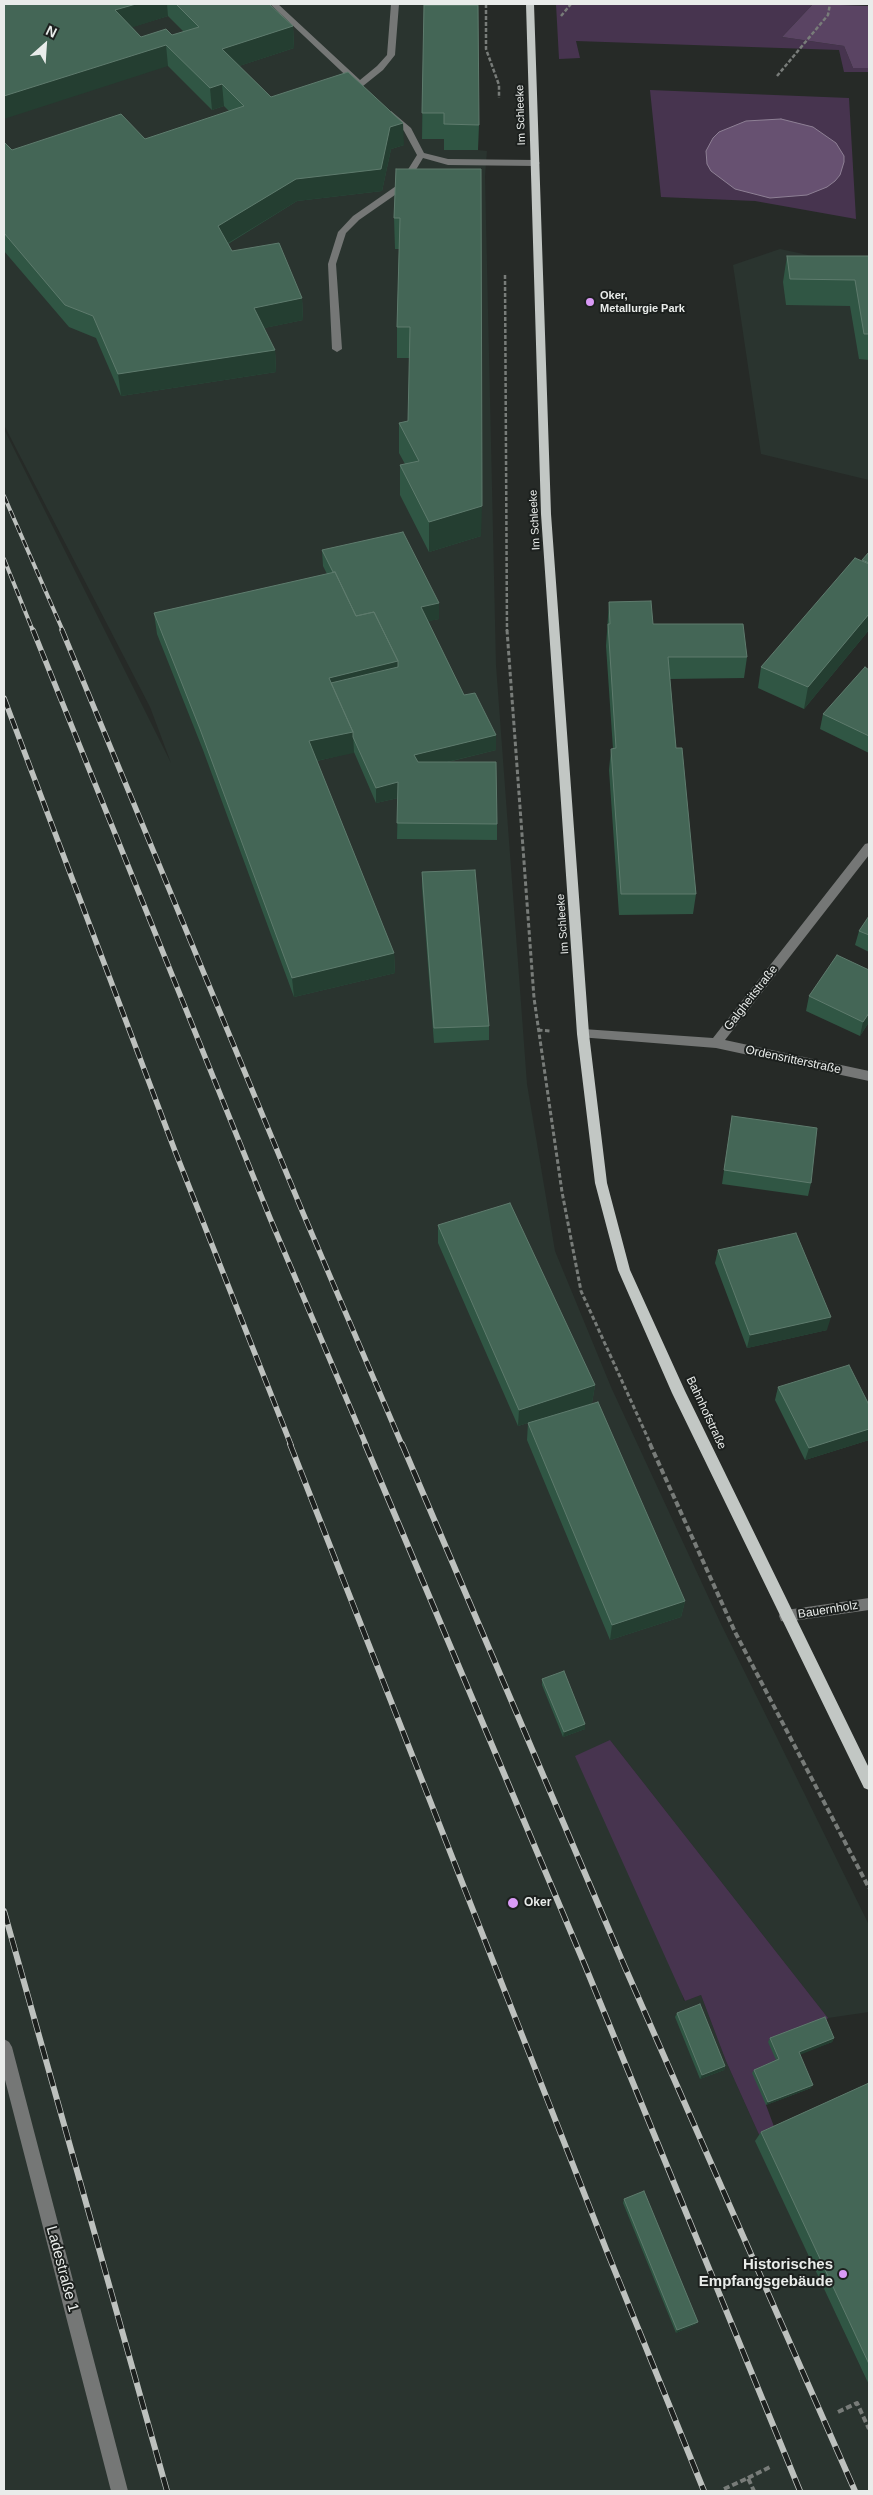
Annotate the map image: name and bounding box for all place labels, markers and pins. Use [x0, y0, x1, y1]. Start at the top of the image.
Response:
place label: Oker, Metallurgie Park [600, 289, 685, 315]
marker: Oker, Metallurgie Park [584, 296, 596, 308]
marker: Oker [506, 1896, 520, 1910]
place label: Oker [524, 1896, 551, 1910]
place label: Historisches Empfangsgebäude [699, 2256, 833, 2291]
marker: Historisches Empfangsgebäude [837, 2268, 849, 2280]

